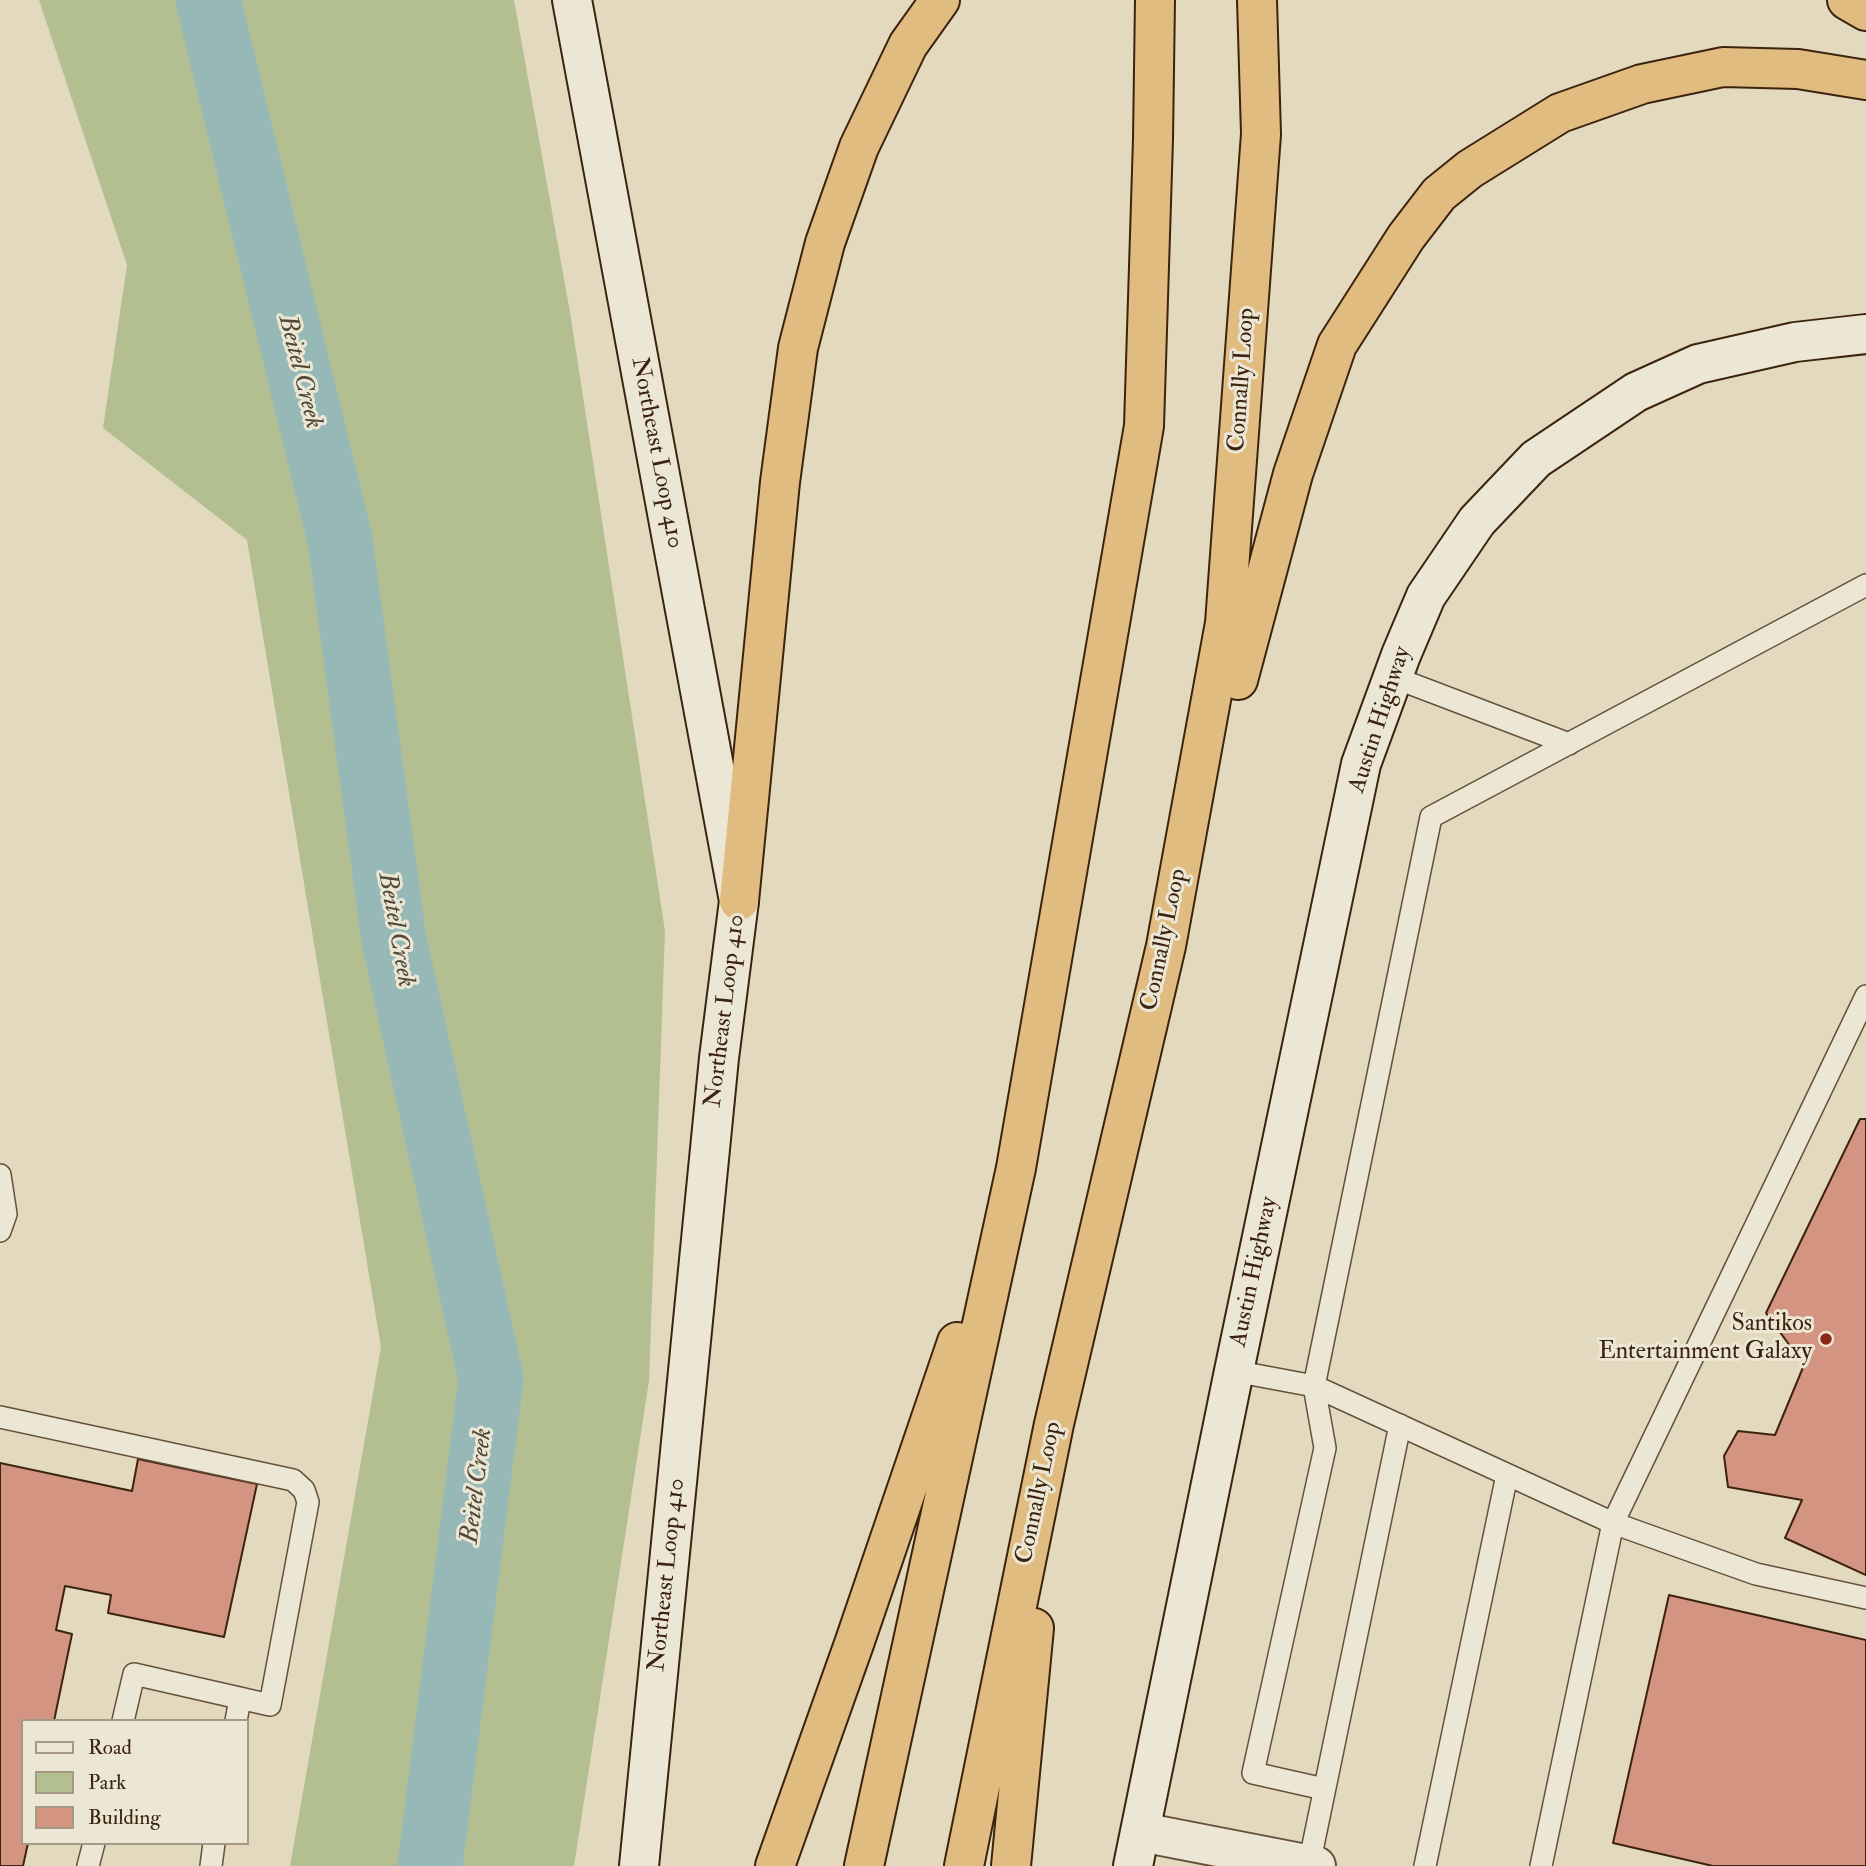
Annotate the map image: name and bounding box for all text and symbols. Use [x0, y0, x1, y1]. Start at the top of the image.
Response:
street label: Connally Loop [1224, 307, 1262, 453]
water label: Beitel Creek [270, 312, 328, 432]
street label: Northeast Loop 410 [623, 355, 689, 551]
street label: Austin Highway [1344, 643, 1418, 797]
street label: Connally Loop [1136, 866, 1194, 1014]
water label: Beitel Creek [370, 870, 420, 990]
street label: Northeast Loop 410 [700, 913, 752, 1109]
street label: Austin Highway [1225, 1194, 1285, 1350]
place label: Santikos Entertainment Galaxy [1598, 1311, 1812, 1367]
marker: Santikos Entertainment Galaxy [1818, 1331, 1834, 1347]
street label: Connally Loop [1011, 1419, 1069, 1567]
water label: Beitel Creek [455, 1427, 501, 1545]
street label: Northeast Loop 410 [644, 1477, 692, 1673]
legend [21, 1719, 248, 1845]
text: Road [88, 1734, 132, 1761]
text: Park [88, 1769, 126, 1796]
text: Building [88, 1804, 161, 1831]

